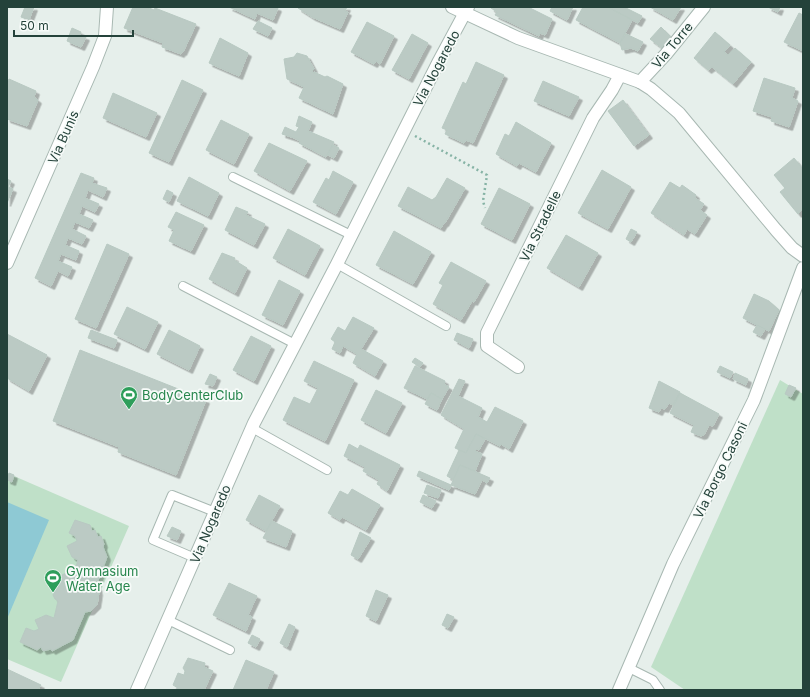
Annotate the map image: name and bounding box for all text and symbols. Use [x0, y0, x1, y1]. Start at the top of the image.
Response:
scale bar [14, 12, 133, 38]
text: 50 m [20, 18, 49, 33]
street label: Via Torre [648, 19, 696, 71]
street label: Via Nogaredo [409, 27, 463, 109]
street label: Via Bunis [44, 108, 82, 166]
street label: Via Stradelle [516, 188, 564, 264]
sports icon: BodyCenterClub [119, 385, 139, 410]
place label: BodyCenterClub [142, 387, 243, 403]
street label: Via Borgo Casoni [690, 419, 750, 521]
street label: Via Nogaredo [186, 482, 234, 566]
place label: Gymnasium Water Age [66, 563, 138, 594]
sports icon: Gymnasium Water Age [43, 568, 63, 593]

